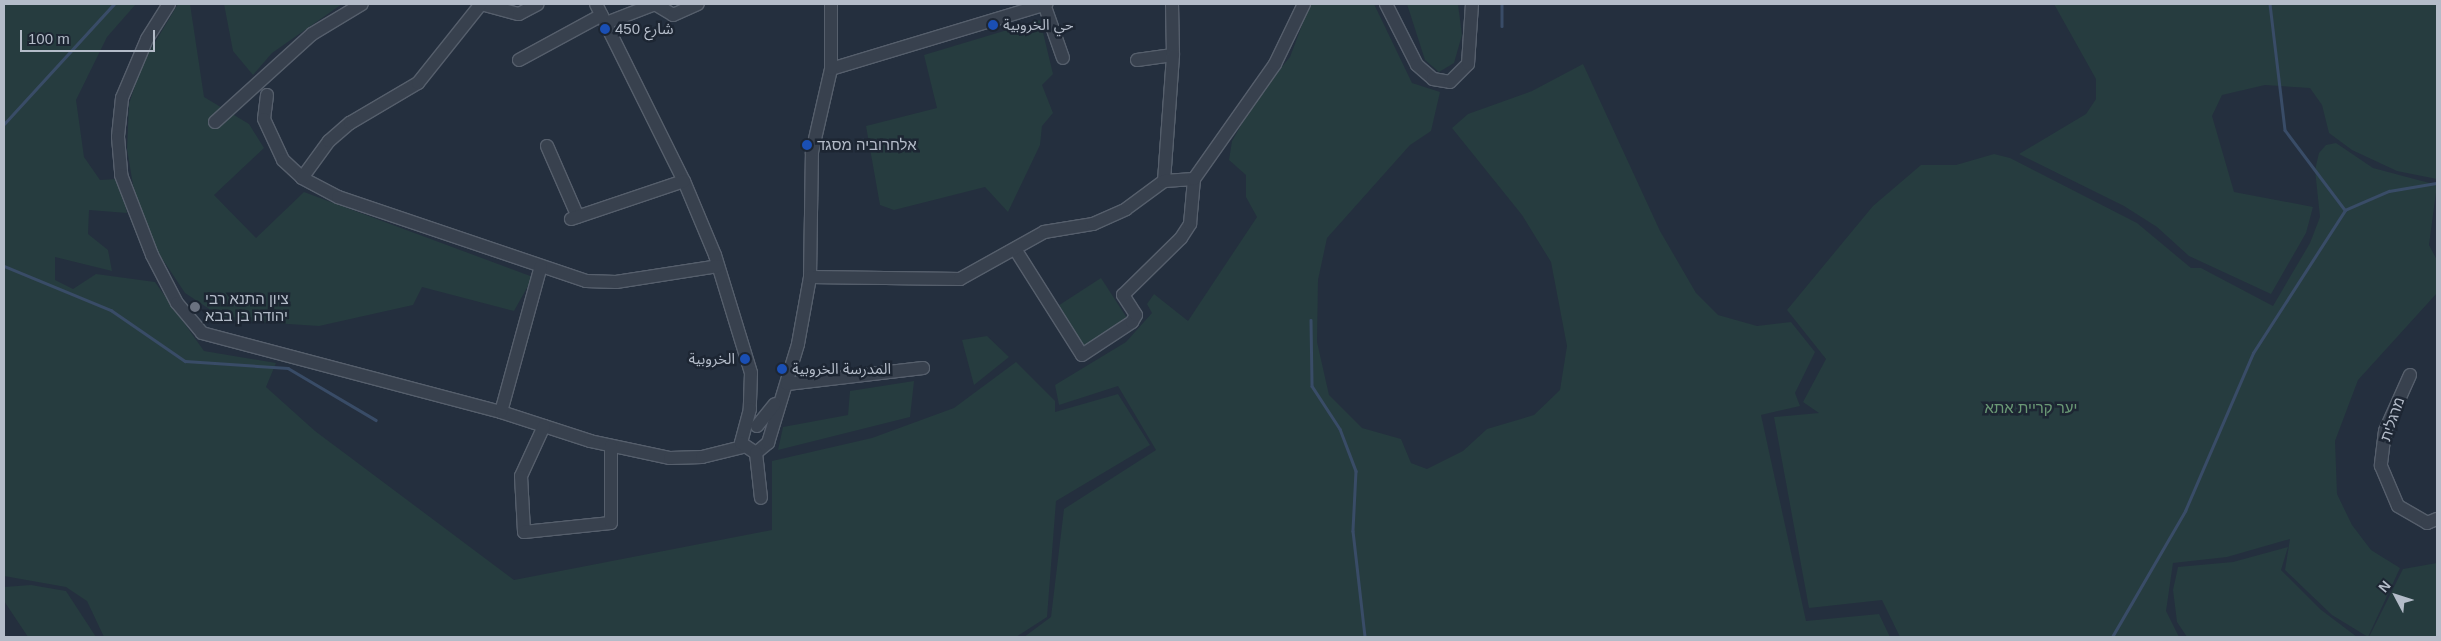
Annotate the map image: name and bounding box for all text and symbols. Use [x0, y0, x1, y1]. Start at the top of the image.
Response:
place label: حي الخروبية [1003, 16, 1074, 34]
marker: حي الخروبية [987, 19, 999, 31]
scale bar [22, 20, 158, 52]
place label: شارع 450 [615, 20, 673, 38]
marker: شارع 450 [599, 23, 611, 35]
text: 100 m [28, 30, 70, 47]
place label: אלחרוביה מסגד [817, 136, 917, 154]
marker: אלחרוביה מסגד [801, 139, 813, 151]
place label: ציון התנא רבי יהודה בן בבא [205, 289, 289, 324]
marker: ציון התנא רבי יהודה בן בבא [189, 301, 201, 313]
place label: الخروبية [688, 350, 735, 368]
marker: الخروبية [739, 353, 751, 365]
place label: المدرسة الخروبية [792, 360, 891, 378]
marker: المدرسة الخروبية [776, 363, 788, 375]
street label: מרגלית [2376, 395, 2408, 443]
park label: יער קריית אתא [1985, 399, 2077, 417]
north arrow [2371, 571, 2421, 621]
text: N [2375, 577, 2394, 595]

